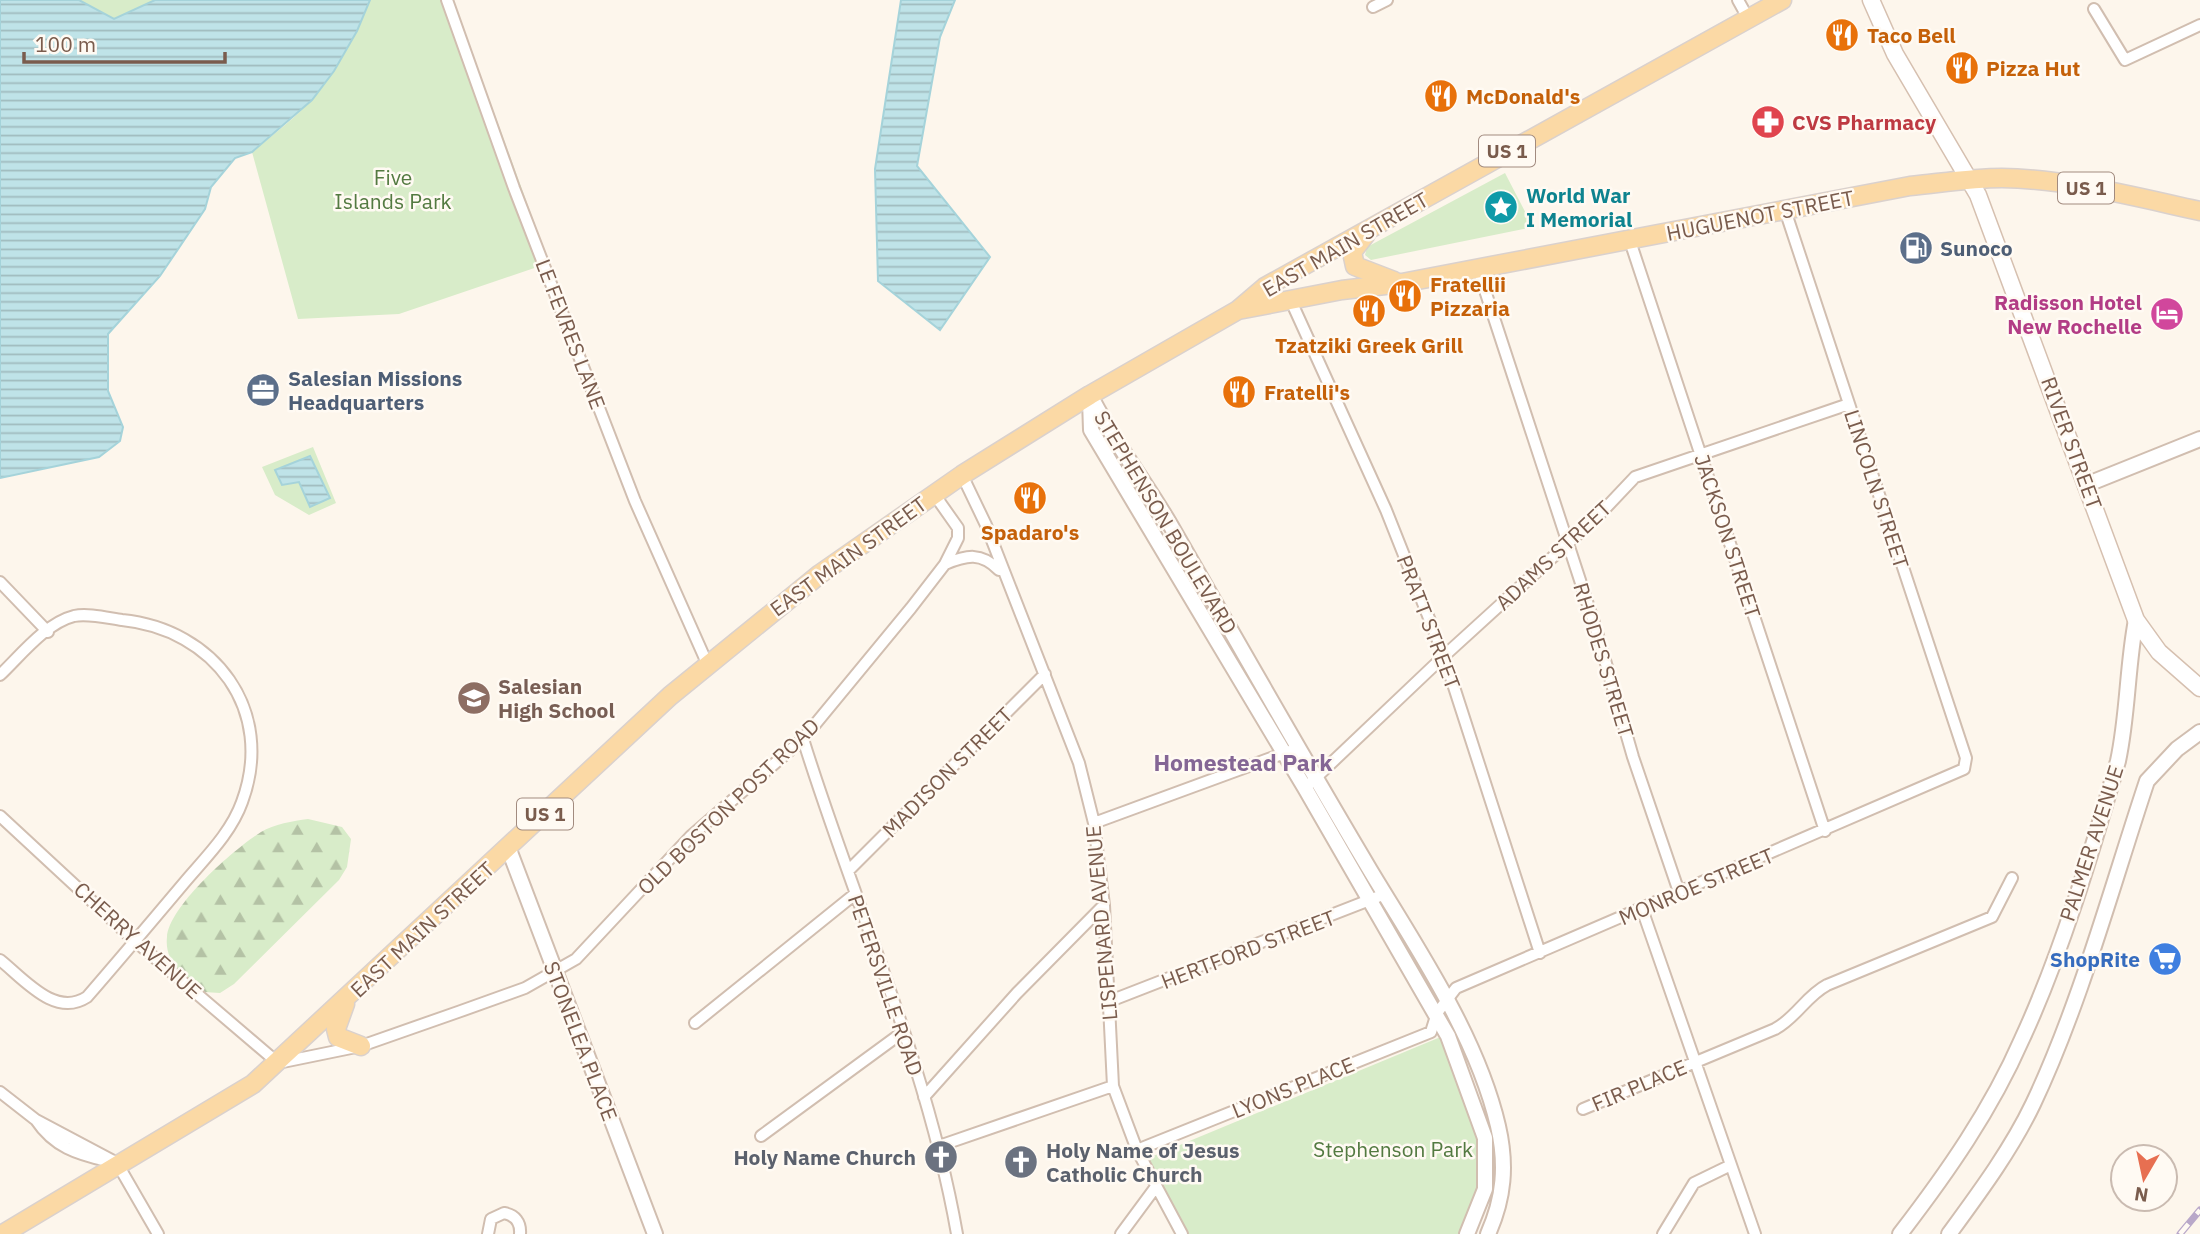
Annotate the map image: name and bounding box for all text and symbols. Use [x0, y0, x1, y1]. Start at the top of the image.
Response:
restaurant icon: Taco Bell [1823, 16, 1861, 54]
scale bar [24, 21, 226, 65]
place label: Taco Bell [1867, 21, 1956, 49]
text: 100 m [35, 30, 96, 58]
restaurant icon: Pizza Hut [1943, 49, 1981, 87]
place label: Pizza Hut [1986, 54, 2080, 82]
restaurant icon: McDonald's [1422, 77, 1460, 115]
place label: McDonald's [1466, 82, 1580, 110]
pharmacy icon: CVS Pharmacy [1749, 103, 1787, 141]
place label: CVS Pharmacy [1792, 108, 1937, 136]
road number: US 1 [1479, 136, 1535, 167]
park label: Five Islands Park [334, 163, 452, 215]
road number: US 1 [2058, 172, 2114, 204]
place label: World War I Memorial [1526, 181, 1632, 233]
street label: HUGUENOT STREET [1664, 183, 1856, 247]
street label: EAST MAIN STREET [1257, 185, 1433, 303]
place icon: World War I Memorial [1482, 188, 1520, 226]
fuel station icon: Sunoco [1897, 229, 1935, 267]
place label: Sunoco [1940, 234, 2013, 262]
street label: LE FEVRES LANE [530, 255, 612, 413]
place label: Fratellii Pizzaria [1430, 270, 1510, 322]
restaurant icon: Fratellii Pizzaria [1386, 277, 1424, 315]
place label: Radisson Hotel New Rochelle [1994, 288, 2142, 340]
restaurant icon: Tzatziki Greek Grill [1350, 292, 1388, 330]
hotel icon: Radisson Hotel New Rochelle [2148, 295, 2186, 333]
place label: Tzatziki Greek Grill [1275, 331, 1463, 359]
place label: Salesian Missions Headquarters [288, 364, 462, 416]
office icon: Salesian Missions Headquarters [244, 371, 282, 409]
restaurant icon: Fratelli's [1220, 373, 1258, 411]
street label: RIVER STREET [2035, 373, 2109, 513]
place label: Fratelli's [1264, 378, 1350, 406]
street label: STEPHENSON BOULEVARD [1088, 405, 1244, 639]
street label: LINCOLN STREET [1838, 406, 1916, 572]
street label: JACKSON STREET [1688, 450, 1768, 622]
restaurant icon: Spadaro's [1011, 479, 1049, 517]
street label: EAST MAIN STREET [764, 490, 932, 622]
street label: ADAMS STREET [1489, 494, 1617, 616]
place label: Spadaro's [981, 518, 1079, 546]
street label: PRATT STREET [1391, 551, 1467, 693]
street label: RHODES STREET [1567, 579, 1641, 741]
place label: Salesian High School [498, 672, 615, 724]
school or university icon: Salesian High School [455, 679, 493, 717]
street label: MADISON STREET [876, 701, 1018, 843]
street label: OLD BOSTON POST ROAD [631, 712, 825, 900]
district label: Homestead Park [1153, 747, 1333, 777]
street label: PALMER AVENUE [2053, 761, 2129, 925]
road number: US 1 [517, 799, 573, 830]
street label: LISPENARD AVENUE [1079, 824, 1123, 1022]
street label: MONROE STREET [1614, 841, 1778, 931]
street label: EAST MAIN STREET [344, 855, 500, 1003]
street label: CHERRY AVENUE [68, 875, 208, 1005]
street label: PETERSVILLE ROAD [842, 891, 930, 1079]
street label: HERTFORD STREET [1157, 903, 1339, 995]
supermarket icon: ShopRite [2146, 940, 2184, 978]
place label: ShopRite [2050, 945, 2140, 973]
street label: STONELEA PLACE [538, 957, 624, 1125]
street label: LYONS PLACE [1228, 1050, 1358, 1124]
street label: FIR PLACE [1587, 1052, 1691, 1118]
park label: Stephenson Park [1313, 1135, 1473, 1163]
place label: Holy Name of Jesus Catholic Church [1046, 1136, 1240, 1188]
church icon: Holy Name Church [922, 1138, 960, 1176]
place label: Holy Name Church [733, 1143, 916, 1171]
church icon: Holy Name of Jesus Catholic Church [1002, 1143, 1040, 1181]
north arrow [2109, 1143, 2179, 1213]
text: N [2133, 1182, 2150, 1208]

